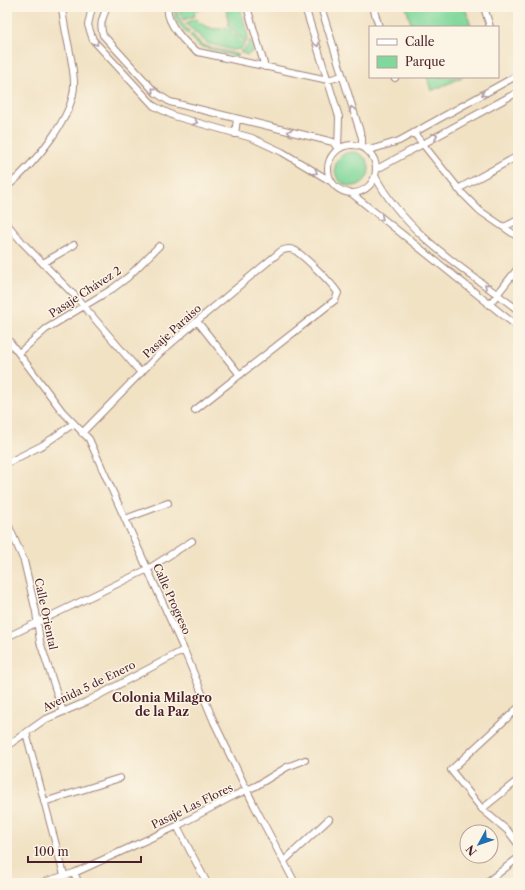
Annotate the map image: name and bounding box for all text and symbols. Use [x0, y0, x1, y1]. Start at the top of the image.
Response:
legend [369, 26, 499, 78]
text: Calle [405, 34, 435, 49]
one-way arrow [91, 39, 98, 46]
one-way arrow [312, 40, 321, 47]
text: Parque [405, 54, 446, 69]
one-way arrow [151, 87, 159, 95]
one-way arrow [481, 90, 488, 97]
one-way arrow [348, 106, 357, 113]
one-way arrow [191, 117, 198, 126]
one-way arrow [287, 128, 294, 137]
one-way arrow [431, 133, 438, 141]
one-way arrow [311, 167, 318, 174]
one-way arrow [377, 213, 384, 220]
street label: Pasaje Chávez 2 [46, 263, 124, 321]
one-way arrow [484, 283, 491, 291]
street label: Pasaje Paraíso [140, 301, 204, 361]
street label: Calle Progreso [150, 561, 194, 637]
street label: Calle Oriental [32, 577, 61, 652]
street label: Avenida 5 de Enero [39, 657, 138, 715]
district label: Colonia Milagro de la Paz [112, 690, 212, 719]
street label: Pasaje Las Flores [149, 780, 235, 832]
north arrow [459, 824, 499, 864]
scale bar [28, 838, 141, 864]
text: N [463, 842, 480, 859]
text: 100 m [34, 844, 69, 859]

